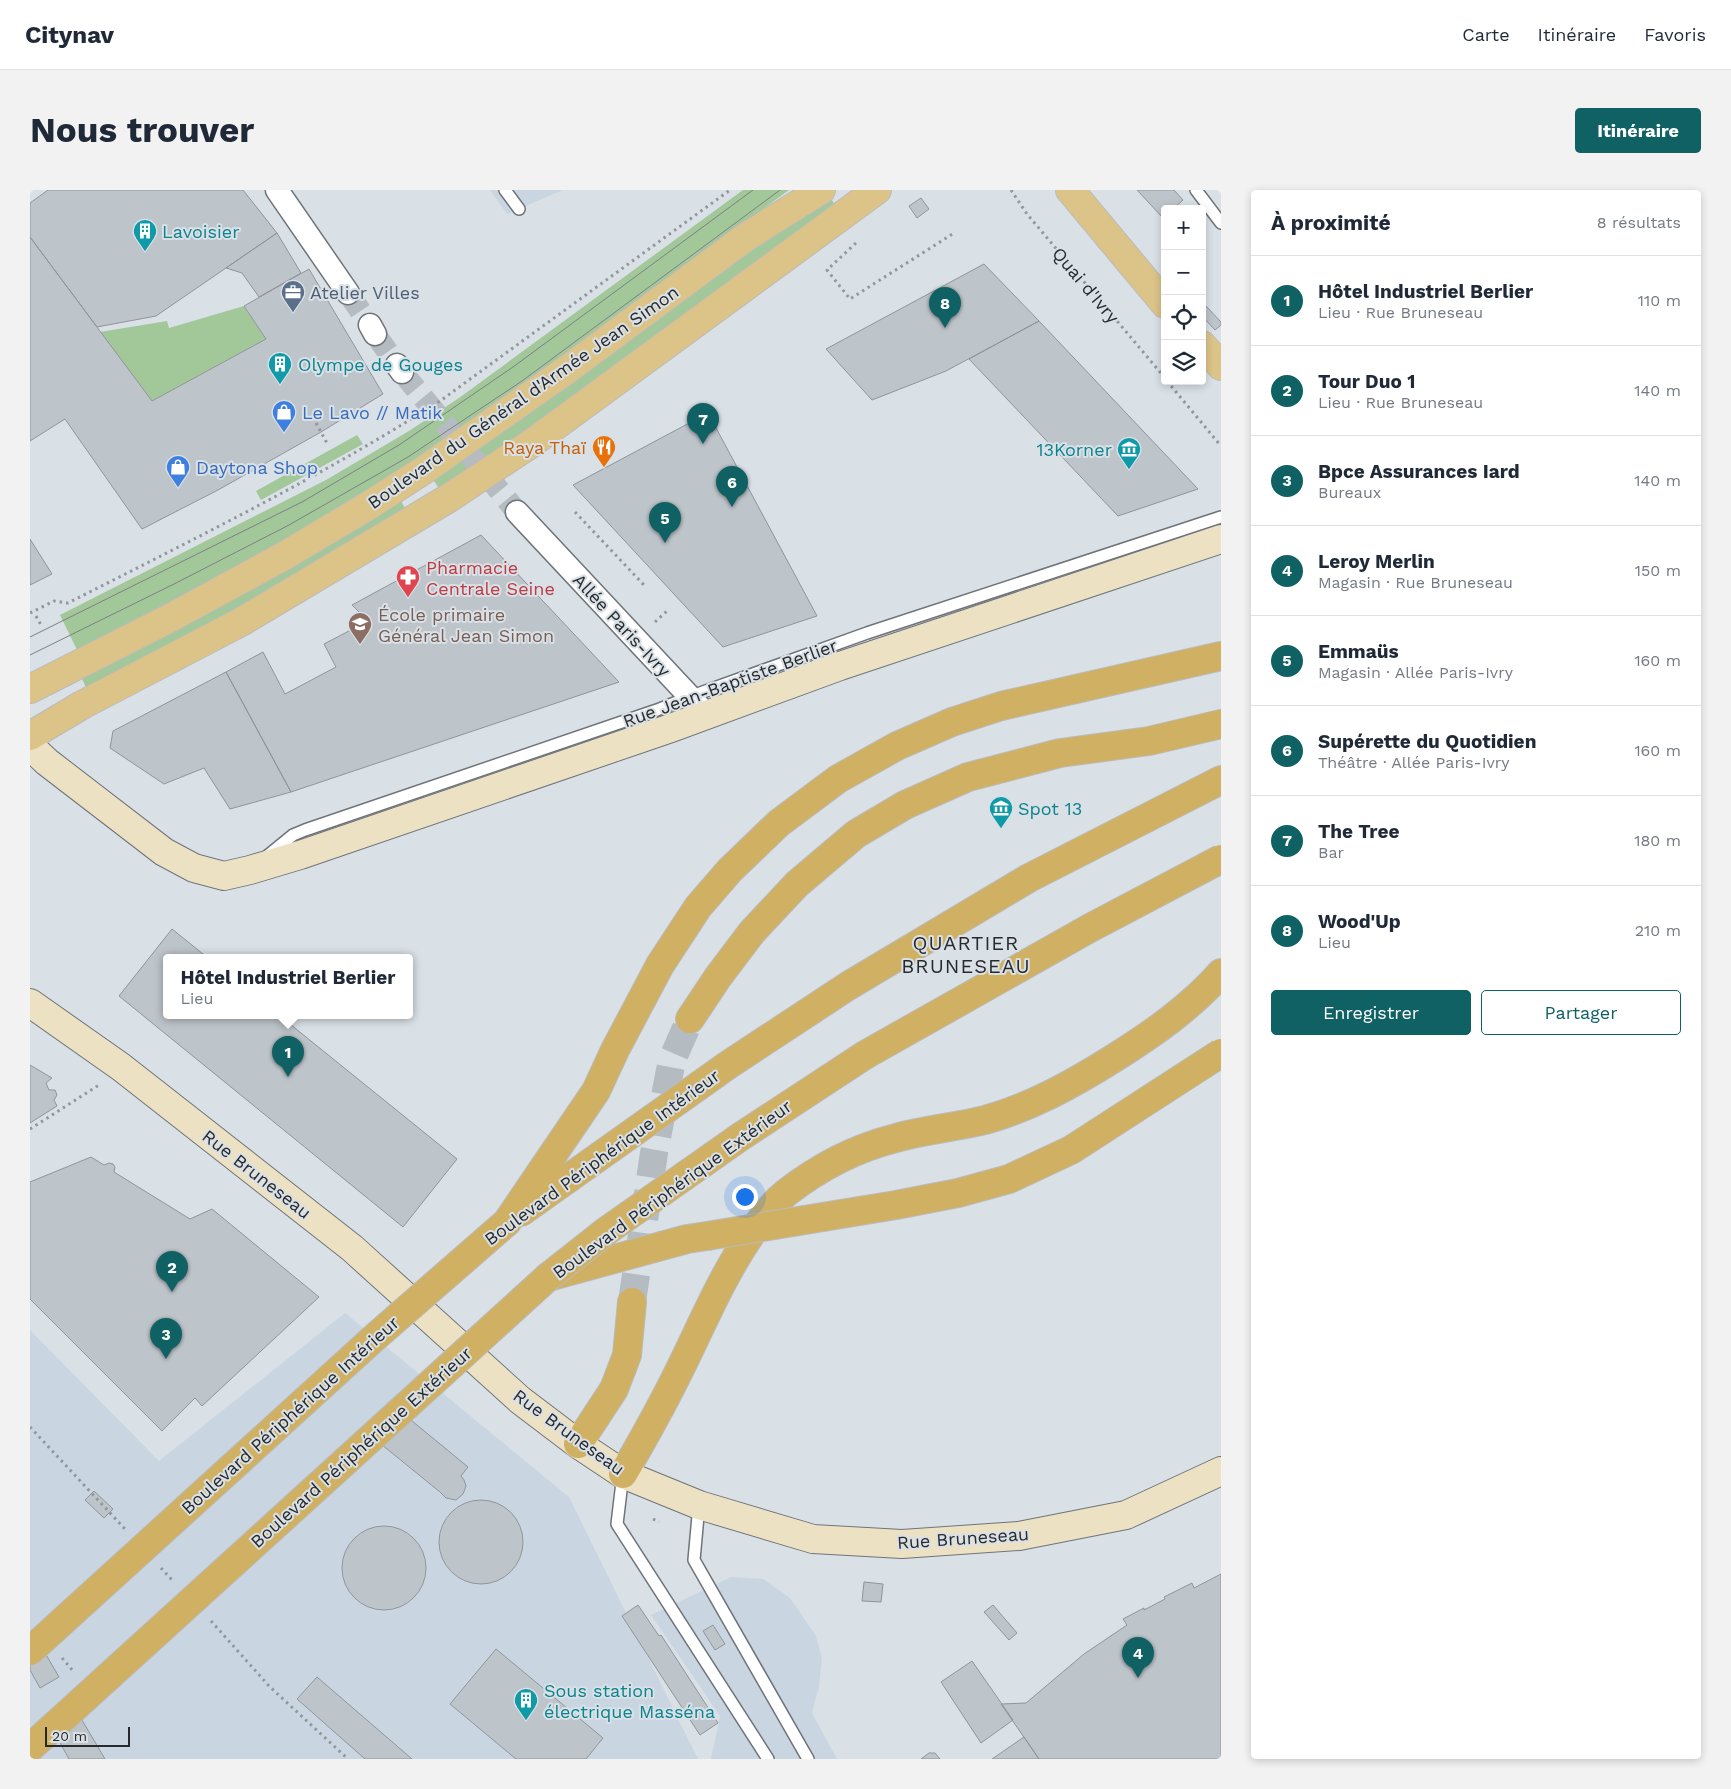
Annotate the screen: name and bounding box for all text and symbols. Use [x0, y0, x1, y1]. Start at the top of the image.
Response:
text: Citynav [25, 21, 114, 49]
text: Carte [1462, 24, 1510, 45]
text: Itinéraire [1538, 24, 1616, 45]
text: Favoris [1644, 24, 1706, 45]
button: Itinéraire [1575, 108, 1701, 153]
text: Nous trouver [30, 109, 254, 151]
map controls [1161, 205, 1206, 385]
button: + [1161, 205, 1206, 250]
text: À proximité [1271, 210, 1391, 235]
text: 8 résultats [1597, 213, 1681, 232]
building icon: Lavoisier [132, 218, 158, 252]
place label: Lavoisier [162, 221, 240, 242]
street label: Quai d'Ivry [1048, 243, 1124, 328]
button: − [1161, 250, 1206, 295]
office icon: Atelier Villes [280, 279, 306, 313]
text: Hôtel Industriel Berlier [1318, 280, 1533, 303]
street label: Boulevard du Général d'Armée Jean Simon [364, 281, 682, 513]
place label: Atelier Villes [310, 282, 420, 303]
pin: 8 [929, 287, 961, 328]
text: 1 [1284, 291, 1290, 310]
text: 110 m [1638, 291, 1681, 310]
button: locate [1161, 295, 1206, 340]
text: Lieu · Rue Bruneseau [1318, 303, 1483, 322]
button: layers [1161, 340, 1206, 385]
building icon: Olympe de Gouges [267, 351, 293, 385]
place label: Olympe de Gouges [298, 354, 463, 375]
text: Tour Duo 1 [1318, 370, 1415, 393]
text: 2 [1282, 381, 1292, 400]
text: 140 m [1634, 381, 1681, 400]
text: Lieu · Rue Bruneseau [1318, 393, 1483, 412]
shop icon: Le Lavo // Matik [271, 399, 297, 433]
place label: Le Lavo // Matik [302, 402, 443, 423]
pin: 7 [687, 403, 719, 444]
restaurant icon: Raya Thaï [591, 434, 617, 468]
museum icon: 13Korner [1116, 436, 1142, 470]
place label: Raya Thaï [503, 437, 586, 458]
place label: 13Korner [1036, 439, 1112, 460]
shop icon: Daytona Shop [165, 454, 191, 488]
place label: Daytona Shop [196, 457, 318, 478]
text: Bpce Assurances Iard [1318, 460, 1520, 483]
pin: 6 [716, 466, 748, 507]
text: 3 [1282, 471, 1292, 490]
text: 140 m [1634, 471, 1681, 490]
text: Bureaux [1318, 483, 1381, 502]
pin: 5 [649, 502, 681, 543]
text: Leroy Merlin [1318, 550, 1435, 573]
place label: Pharmacie Centrale Seine [426, 557, 555, 599]
text: 4 [1282, 561, 1292, 580]
text: 150 m [1635, 561, 1681, 580]
pharmacy icon: Pharmacie Centrale Seine [395, 564, 421, 598]
street label: Allée Paris-Ivry [569, 569, 676, 681]
text: Magasin · Rue Bruneseau [1318, 573, 1513, 592]
place label: École primaire Général Jean Simon [378, 604, 554, 646]
school or university icon: École primaire Général Jean Simon [347, 611, 373, 645]
street label: Rue Jean-Baptiste Berlier [620, 634, 840, 732]
text: Emmaüs [1318, 640, 1399, 663]
text: 5 [1282, 651, 1292, 670]
text: 160 m [1634, 651, 1681, 670]
text: Magasin · Allée Paris-Ivry [1318, 663, 1513, 682]
text: Supérette du Quotidien [1318, 730, 1536, 753]
text: 6 [1282, 741, 1292, 760]
text: 160 m [1634, 741, 1681, 760]
text: Théâtre · Allée Paris-Ivry [1318, 753, 1510, 772]
museum icon: Spot 13 [988, 795, 1014, 829]
place label: Spot 13 [1018, 798, 1082, 819]
text: The Tree [1318, 820, 1399, 843]
text: 7 [1282, 831, 1292, 850]
text: 180 m [1634, 831, 1681, 850]
text: Bar [1318, 843, 1344, 862]
text: Wood'Up [1318, 910, 1401, 933]
text: 8 [1282, 921, 1292, 940]
text: 210 m [1635, 921, 1681, 940]
district label: QUARTIER BRUNESEAU [901, 931, 1031, 978]
text: Lieu [1318, 933, 1351, 952]
popup [163, 954, 413, 1019]
text: Hôtel Industriel Berlier [180, 966, 396, 989]
text: Lieu [180, 989, 213, 1008]
button: Enregistrer [1271, 990, 1471, 1035]
button: Partager [1481, 990, 1681, 1035]
pin: 1 [272, 1036, 304, 1077]
street label: Boulevard Périphérique Intérieur [480, 1065, 724, 1249]
street label: Boulevard Périphérique Extérieur [548, 1095, 796, 1283]
street label: Rue Bruneseau [198, 1125, 316, 1223]
your location [732, 1184, 758, 1210]
pin: 2 [156, 1251, 188, 1292]
street label: Boulevard Périphérique Intérieur [177, 1312, 403, 1518]
pin: 3 [150, 1318, 182, 1359]
street label: Boulevard Périphérique Extérieur [246, 1342, 476, 1552]
street label: Rue Bruneseau [509, 1385, 629, 1479]
street label: Rue Bruneseau [896, 1523, 1030, 1553]
pin: 4 [1122, 1637, 1154, 1678]
place label: Sous station électrique Masséna [544, 1680, 715, 1722]
building icon: Sous station électrique Masséna [513, 1687, 539, 1721]
scale bar [45, 1724, 130, 1747]
text: 20 m [52, 1728, 87, 1744]

